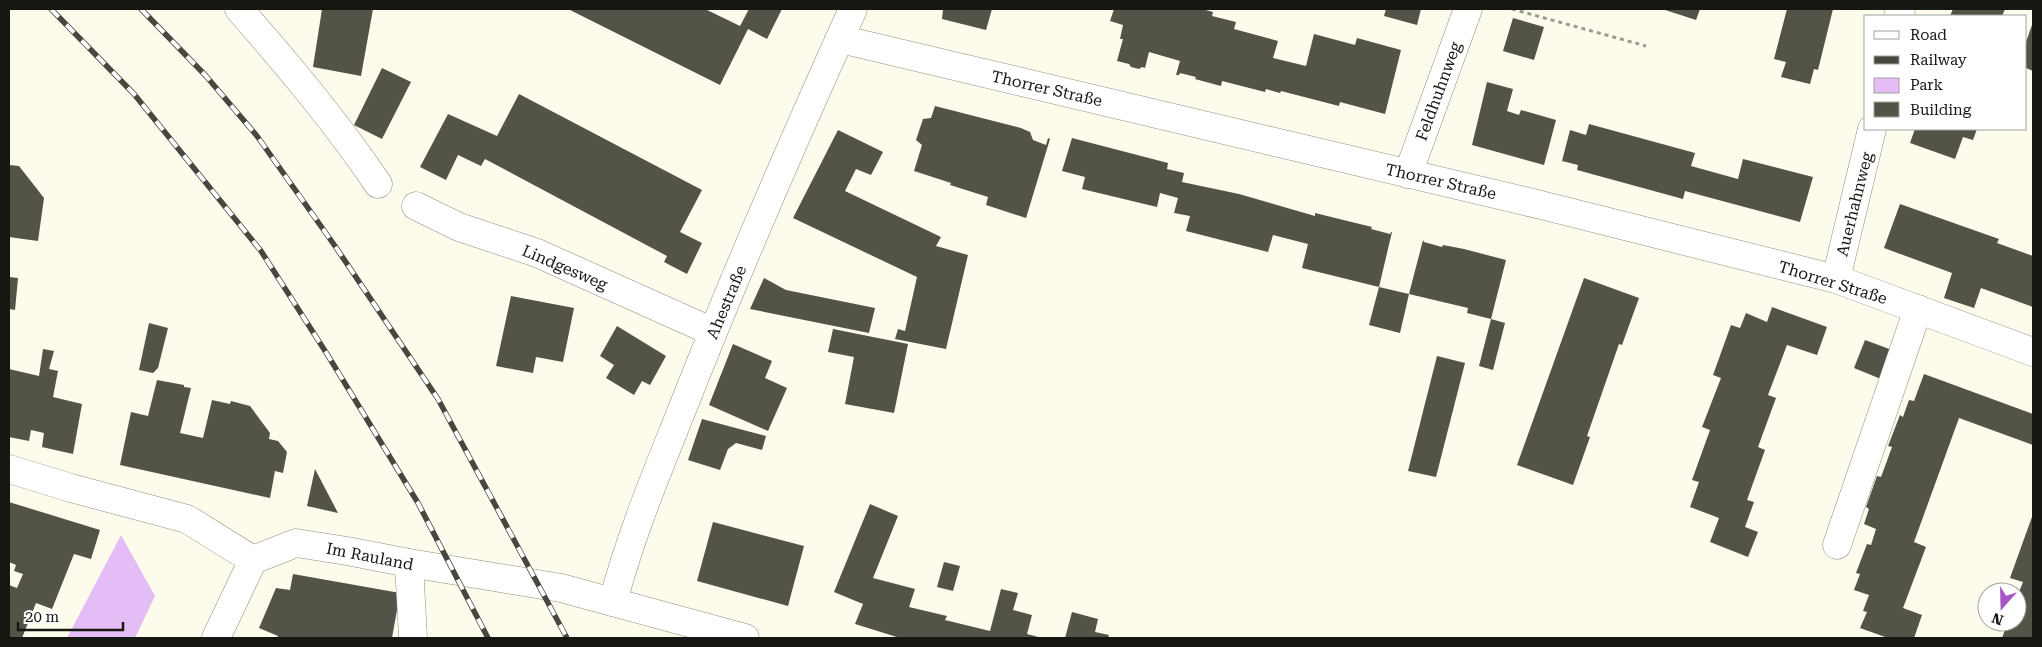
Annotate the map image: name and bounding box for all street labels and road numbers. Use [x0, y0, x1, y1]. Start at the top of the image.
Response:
street label: Feldhuhnweg [1412, 38, 1466, 143]
street label: Thorrer Straße [990, 67, 1104, 110]
street label: Auerhahnweg [1832, 149, 1877, 258]
street label: Thorrer Straße [1384, 160, 1498, 203]
street label: Lindgesweg [519, 241, 611, 294]
street label: Thorrer Straße [1776, 257, 1890, 308]
street label: Ahestraße [702, 262, 751, 342]
street label: Im Rauland [325, 539, 415, 574]

